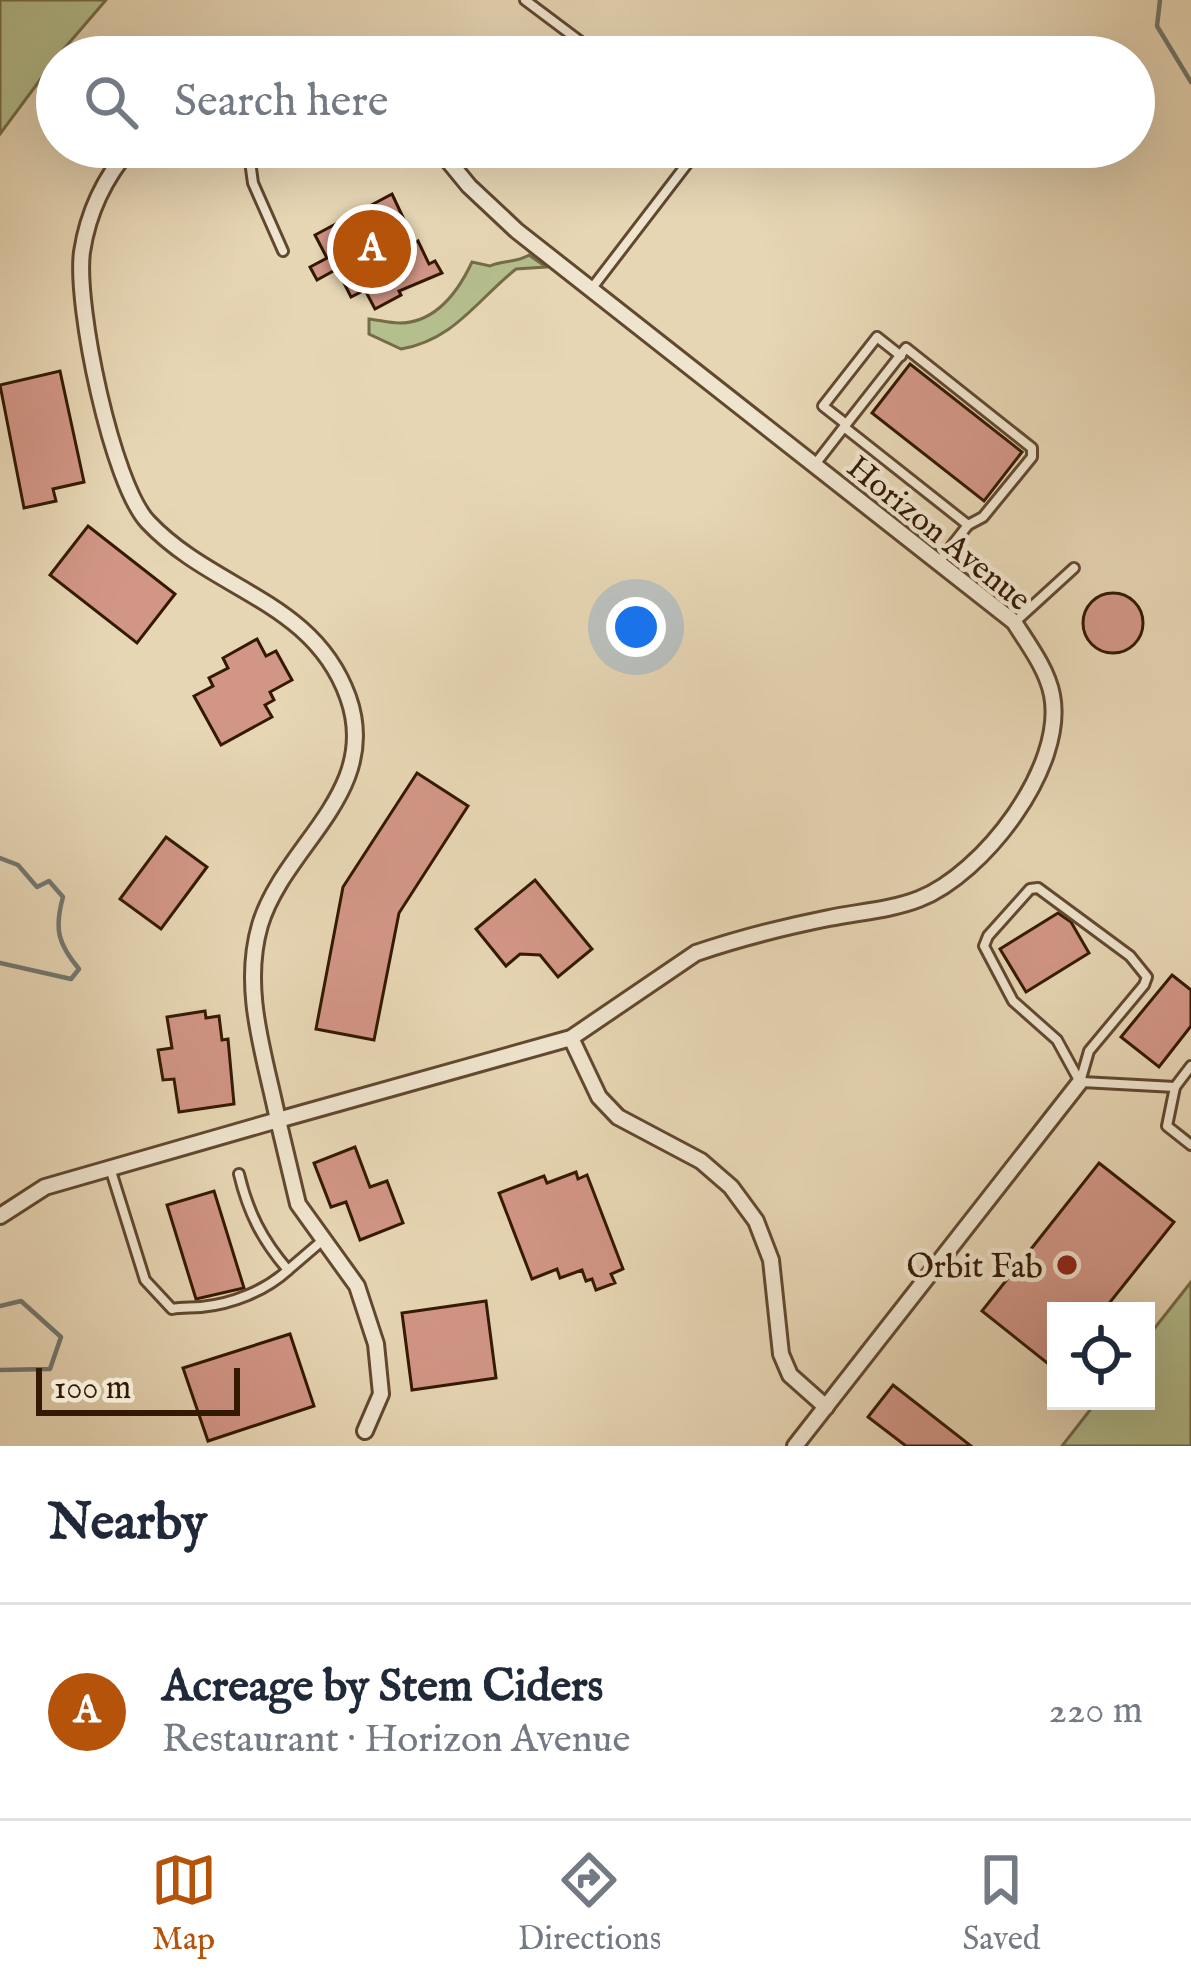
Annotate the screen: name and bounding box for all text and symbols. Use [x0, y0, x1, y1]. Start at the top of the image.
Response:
search box [36, 36, 1155, 168]
icon: search [78, 69, 144, 135]
text: Search here [174, 74, 388, 131]
pin: A [333, 204, 411, 294]
street label: Horizon Avenue [837, 447, 1039, 621]
your location [606, 597, 666, 657]
place label: Orbit Fab [906, 1247, 1043, 1289]
marker: Orbit Fab [1054, 1252, 1080, 1278]
map controls [1047, 1302, 1155, 1410]
button: locate [1047, 1302, 1155, 1410]
scale bar [36, 1362, 240, 1415]
text: 100 m [54, 1368, 131, 1410]
text: Nearby [48, 1492, 207, 1557]
text: Acreage by Stem Ciders [162, 1659, 603, 1716]
text: A [74, 1687, 100, 1736]
text: 220 m [1049, 1687, 1143, 1736]
text: Restaurant · Horizon Avenue [162, 1716, 630, 1765]
tab: Map [151, 1847, 217, 1961]
tab: Directions [518, 1847, 661, 1961]
tab: Saved [962, 1847, 1040, 1961]

